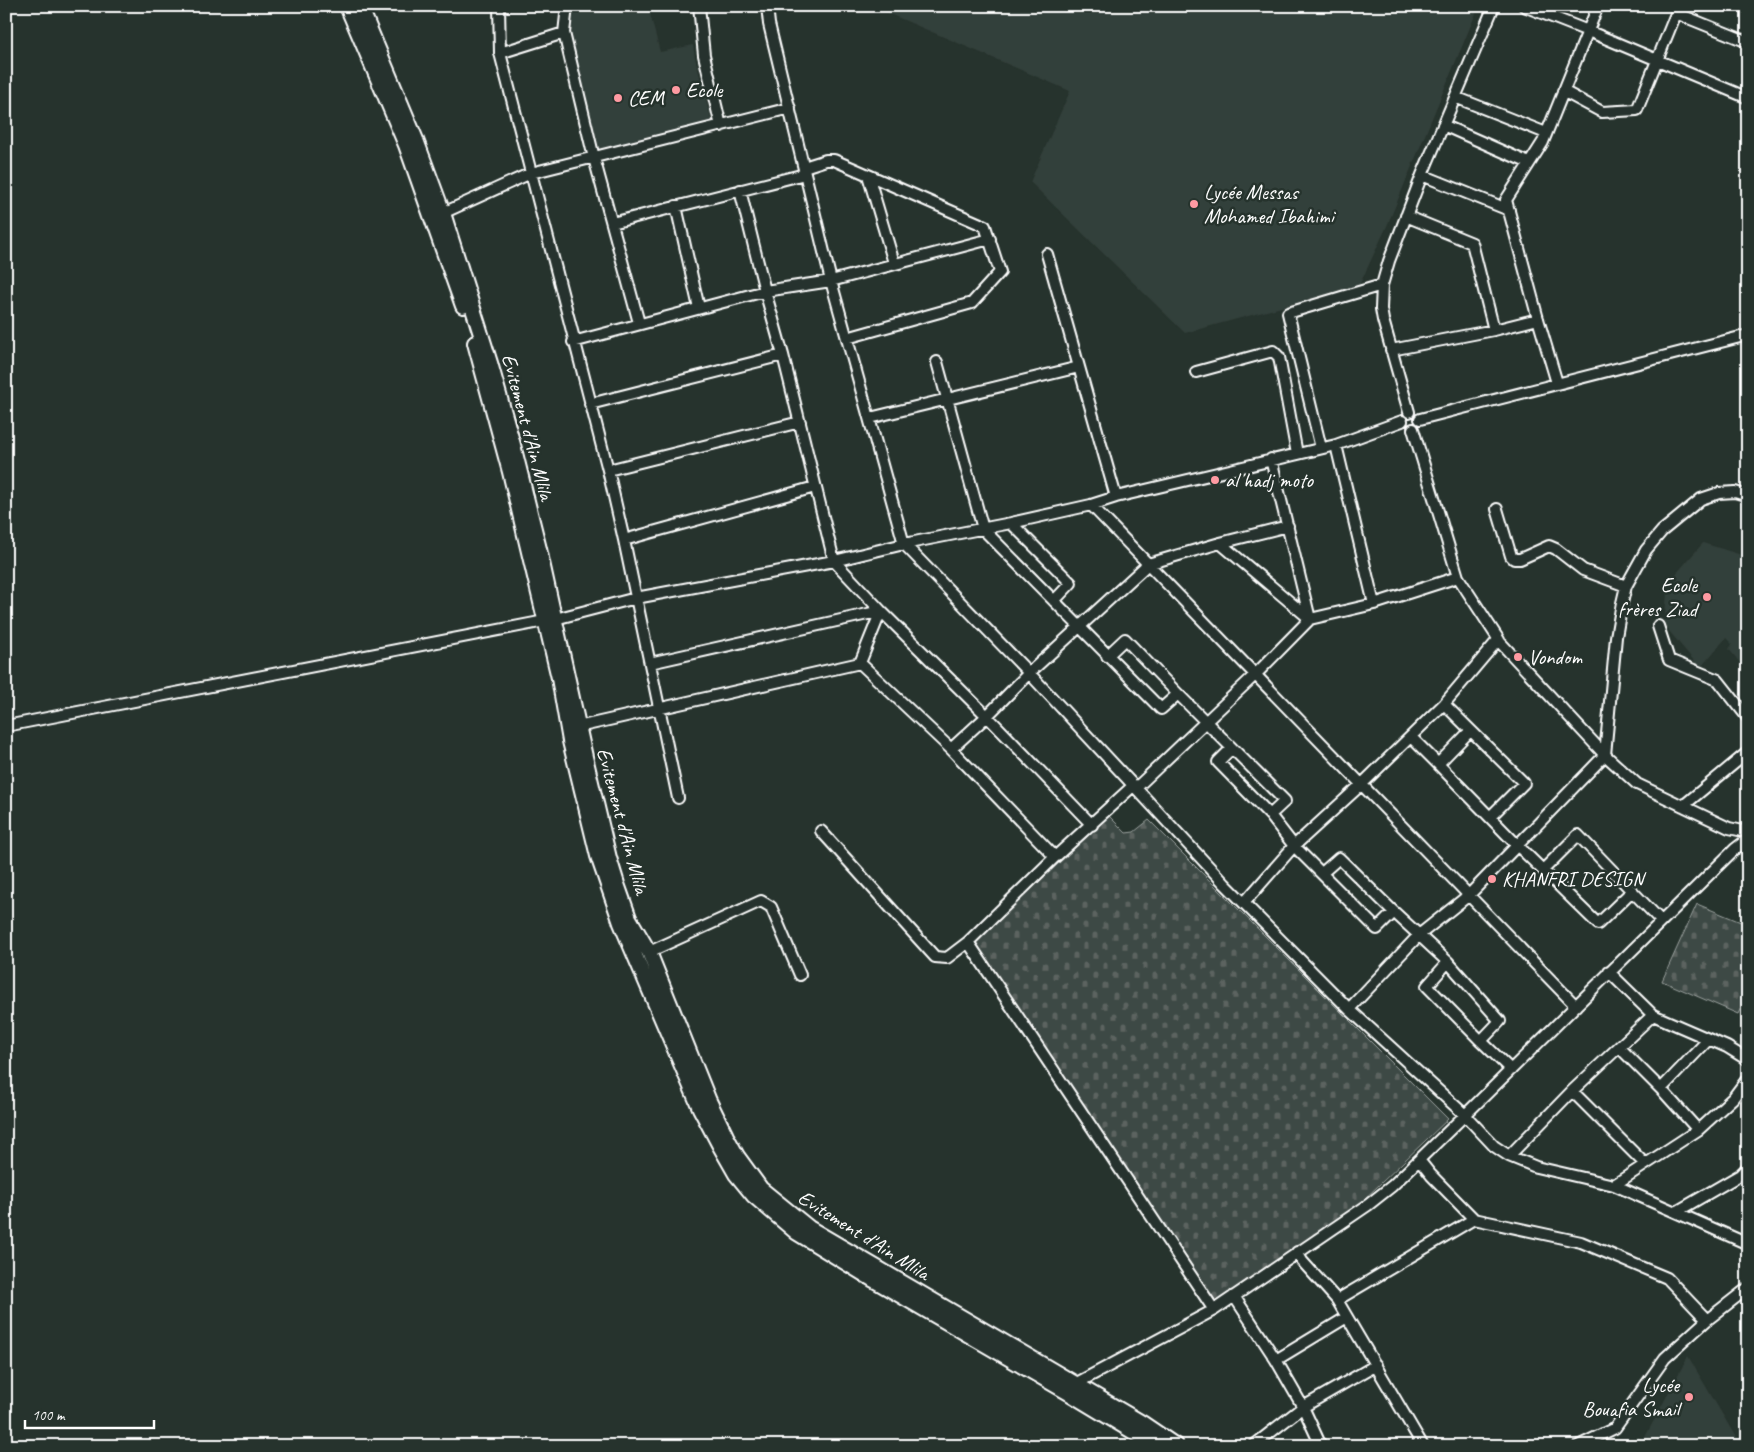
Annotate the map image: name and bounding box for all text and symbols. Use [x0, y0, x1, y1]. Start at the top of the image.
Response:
place label: Ecole [686, 77, 724, 103]
marker: Ecole [670, 84, 682, 96]
place label: CEM [628, 85, 666, 111]
marker: CEM [612, 92, 624, 104]
place label: Lycée Messas Mohamed Ibahimi [1204, 179, 1337, 229]
marker: Lycée Messas Mohamed Ibahimi [1188, 198, 1200, 210]
street label: Evitement d'Ain Mlila [496, 351, 561, 505]
place label: al hadj moto [1225, 467, 1315, 493]
marker: al hadj moto [1209, 474, 1221, 486]
place label: Ecole frères Ziad [1618, 572, 1700, 622]
marker: Ecole frères Ziad [1701, 591, 1713, 603]
place label: Vondom [1528, 644, 1583, 670]
marker: Vondom [1512, 651, 1524, 663]
street label: Evitement d'Ain Mlila [591, 745, 656, 899]
place label: KHANFRI DESIGN [1502, 866, 1647, 892]
marker: KHANFRI DESIGN [1486, 873, 1498, 885]
street label: Evitement d'Ain Mlila [793, 1184, 937, 1287]
place label: Lycée Bouafia Smail [1583, 1372, 1682, 1422]
marker: Lycée Bouafia Smail [1683, 1391, 1695, 1403]
scale bar [25, 1397, 154, 1429]
text: 100 m [32, 1406, 66, 1425]

